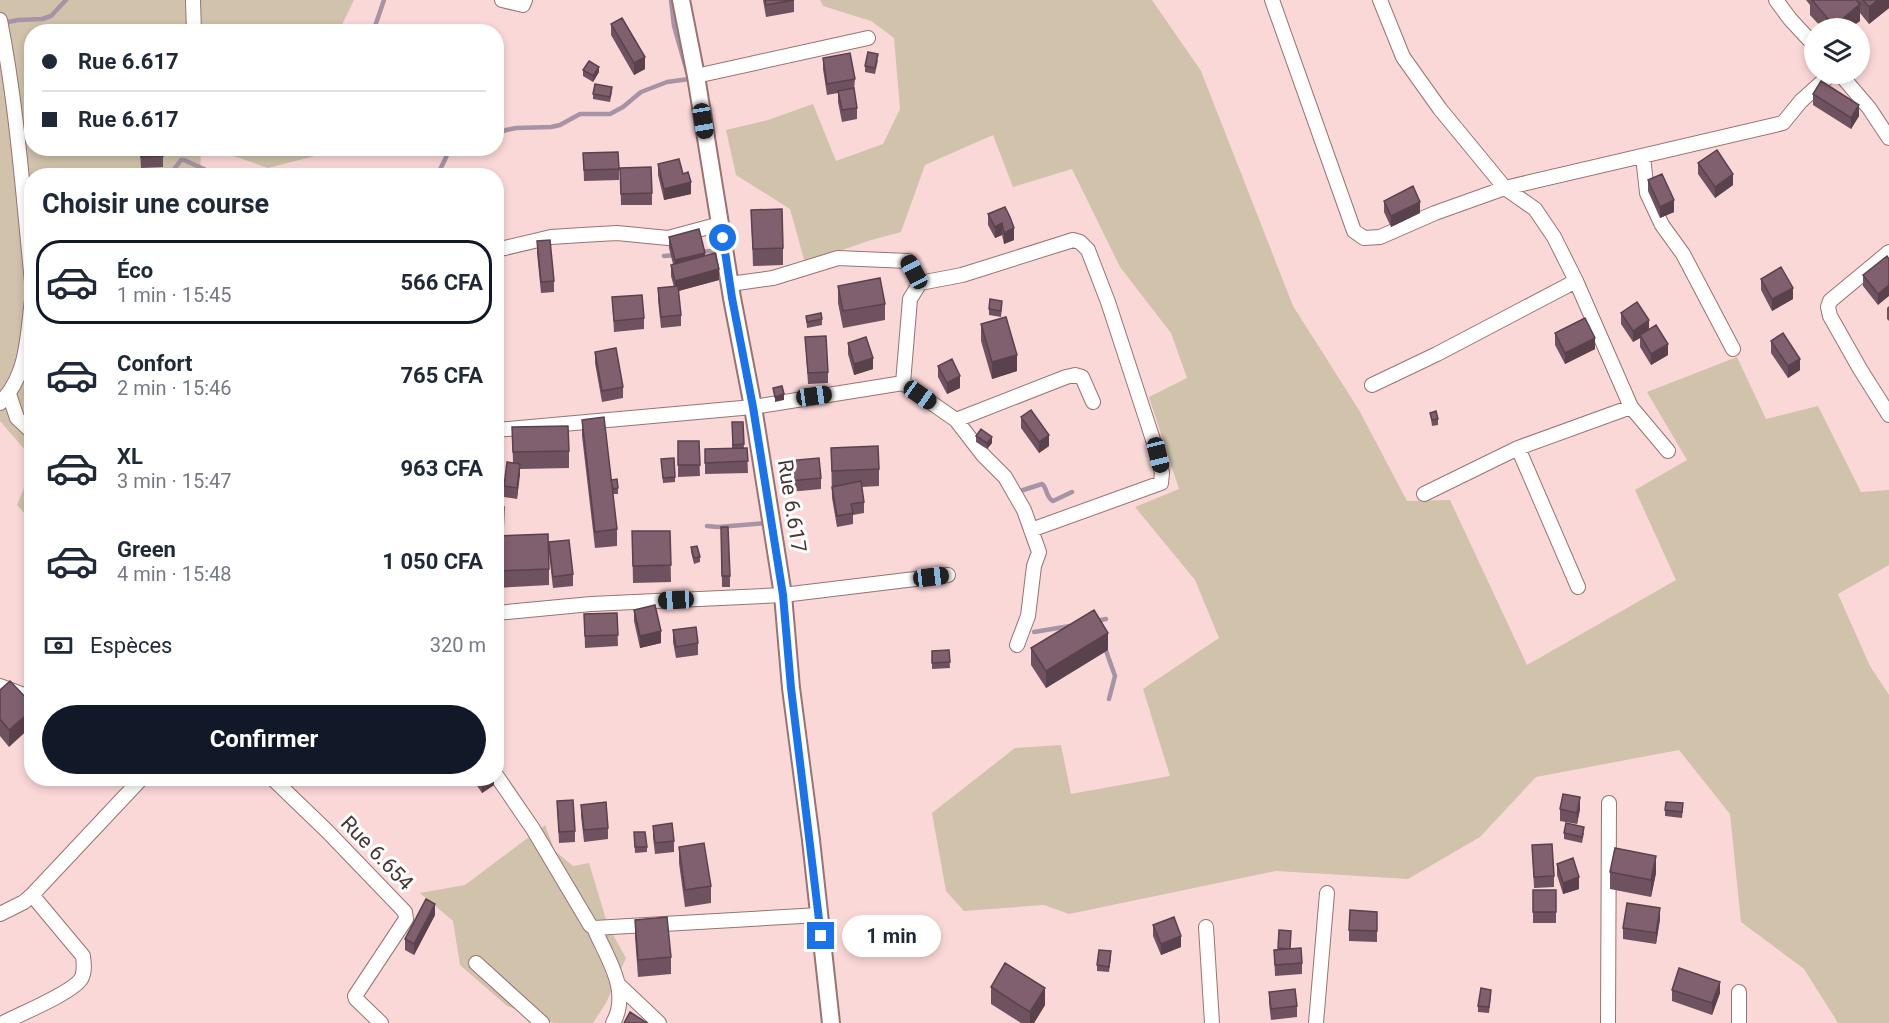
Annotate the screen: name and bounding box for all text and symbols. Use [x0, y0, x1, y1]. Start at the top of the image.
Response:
map controls [1804, 18, 1870, 84]
button: layers [1804, 18, 1870, 84]
text: Rue 6.617 [78, 49, 179, 74]
car [691, 102, 715, 140]
text: Rue 6.617 [78, 107, 179, 132]
text: Choisir une course [42, 188, 269, 220]
route start [709, 224, 736, 251]
car [898, 252, 930, 292]
icon: car [45, 255, 99, 309]
text: Éco [117, 258, 153, 283]
text: 566 CFA [400, 270, 483, 295]
text: 1 min · 15:45 [117, 283, 232, 307]
icon: car [45, 348, 99, 402]
text: Confort [117, 351, 192, 376]
text: 765 CFA [400, 363, 483, 388]
text: 2 min · 15:46 [117, 376, 232, 400]
car [900, 377, 940, 413]
car [795, 385, 833, 407]
car [1145, 435, 1171, 475]
icon: car [45, 441, 99, 495]
text: XL [117, 444, 143, 469]
text: 963 CFA [400, 456, 483, 481]
street label: Rue 6.617 [773, 458, 811, 554]
text: 3 min · 15:47 [117, 469, 232, 493]
icon: car [45, 534, 99, 588]
text: Green [117, 537, 176, 562]
text: 1 050 CFA [382, 549, 483, 574]
text: 4 min · 15:48 [117, 562, 232, 586]
car [912, 566, 950, 588]
car [658, 590, 694, 610]
icon: cash [42, 629, 75, 662]
text: Espèces [90, 633, 172, 658]
text: 320 m [430, 633, 486, 657]
button: Confirmer [42, 705, 486, 774]
street label: Rue 6.654 [336, 811, 418, 895]
callout: 1 min [842, 915, 941, 957]
route end [807, 922, 834, 949]
text: 1 min [866, 924, 917, 948]

